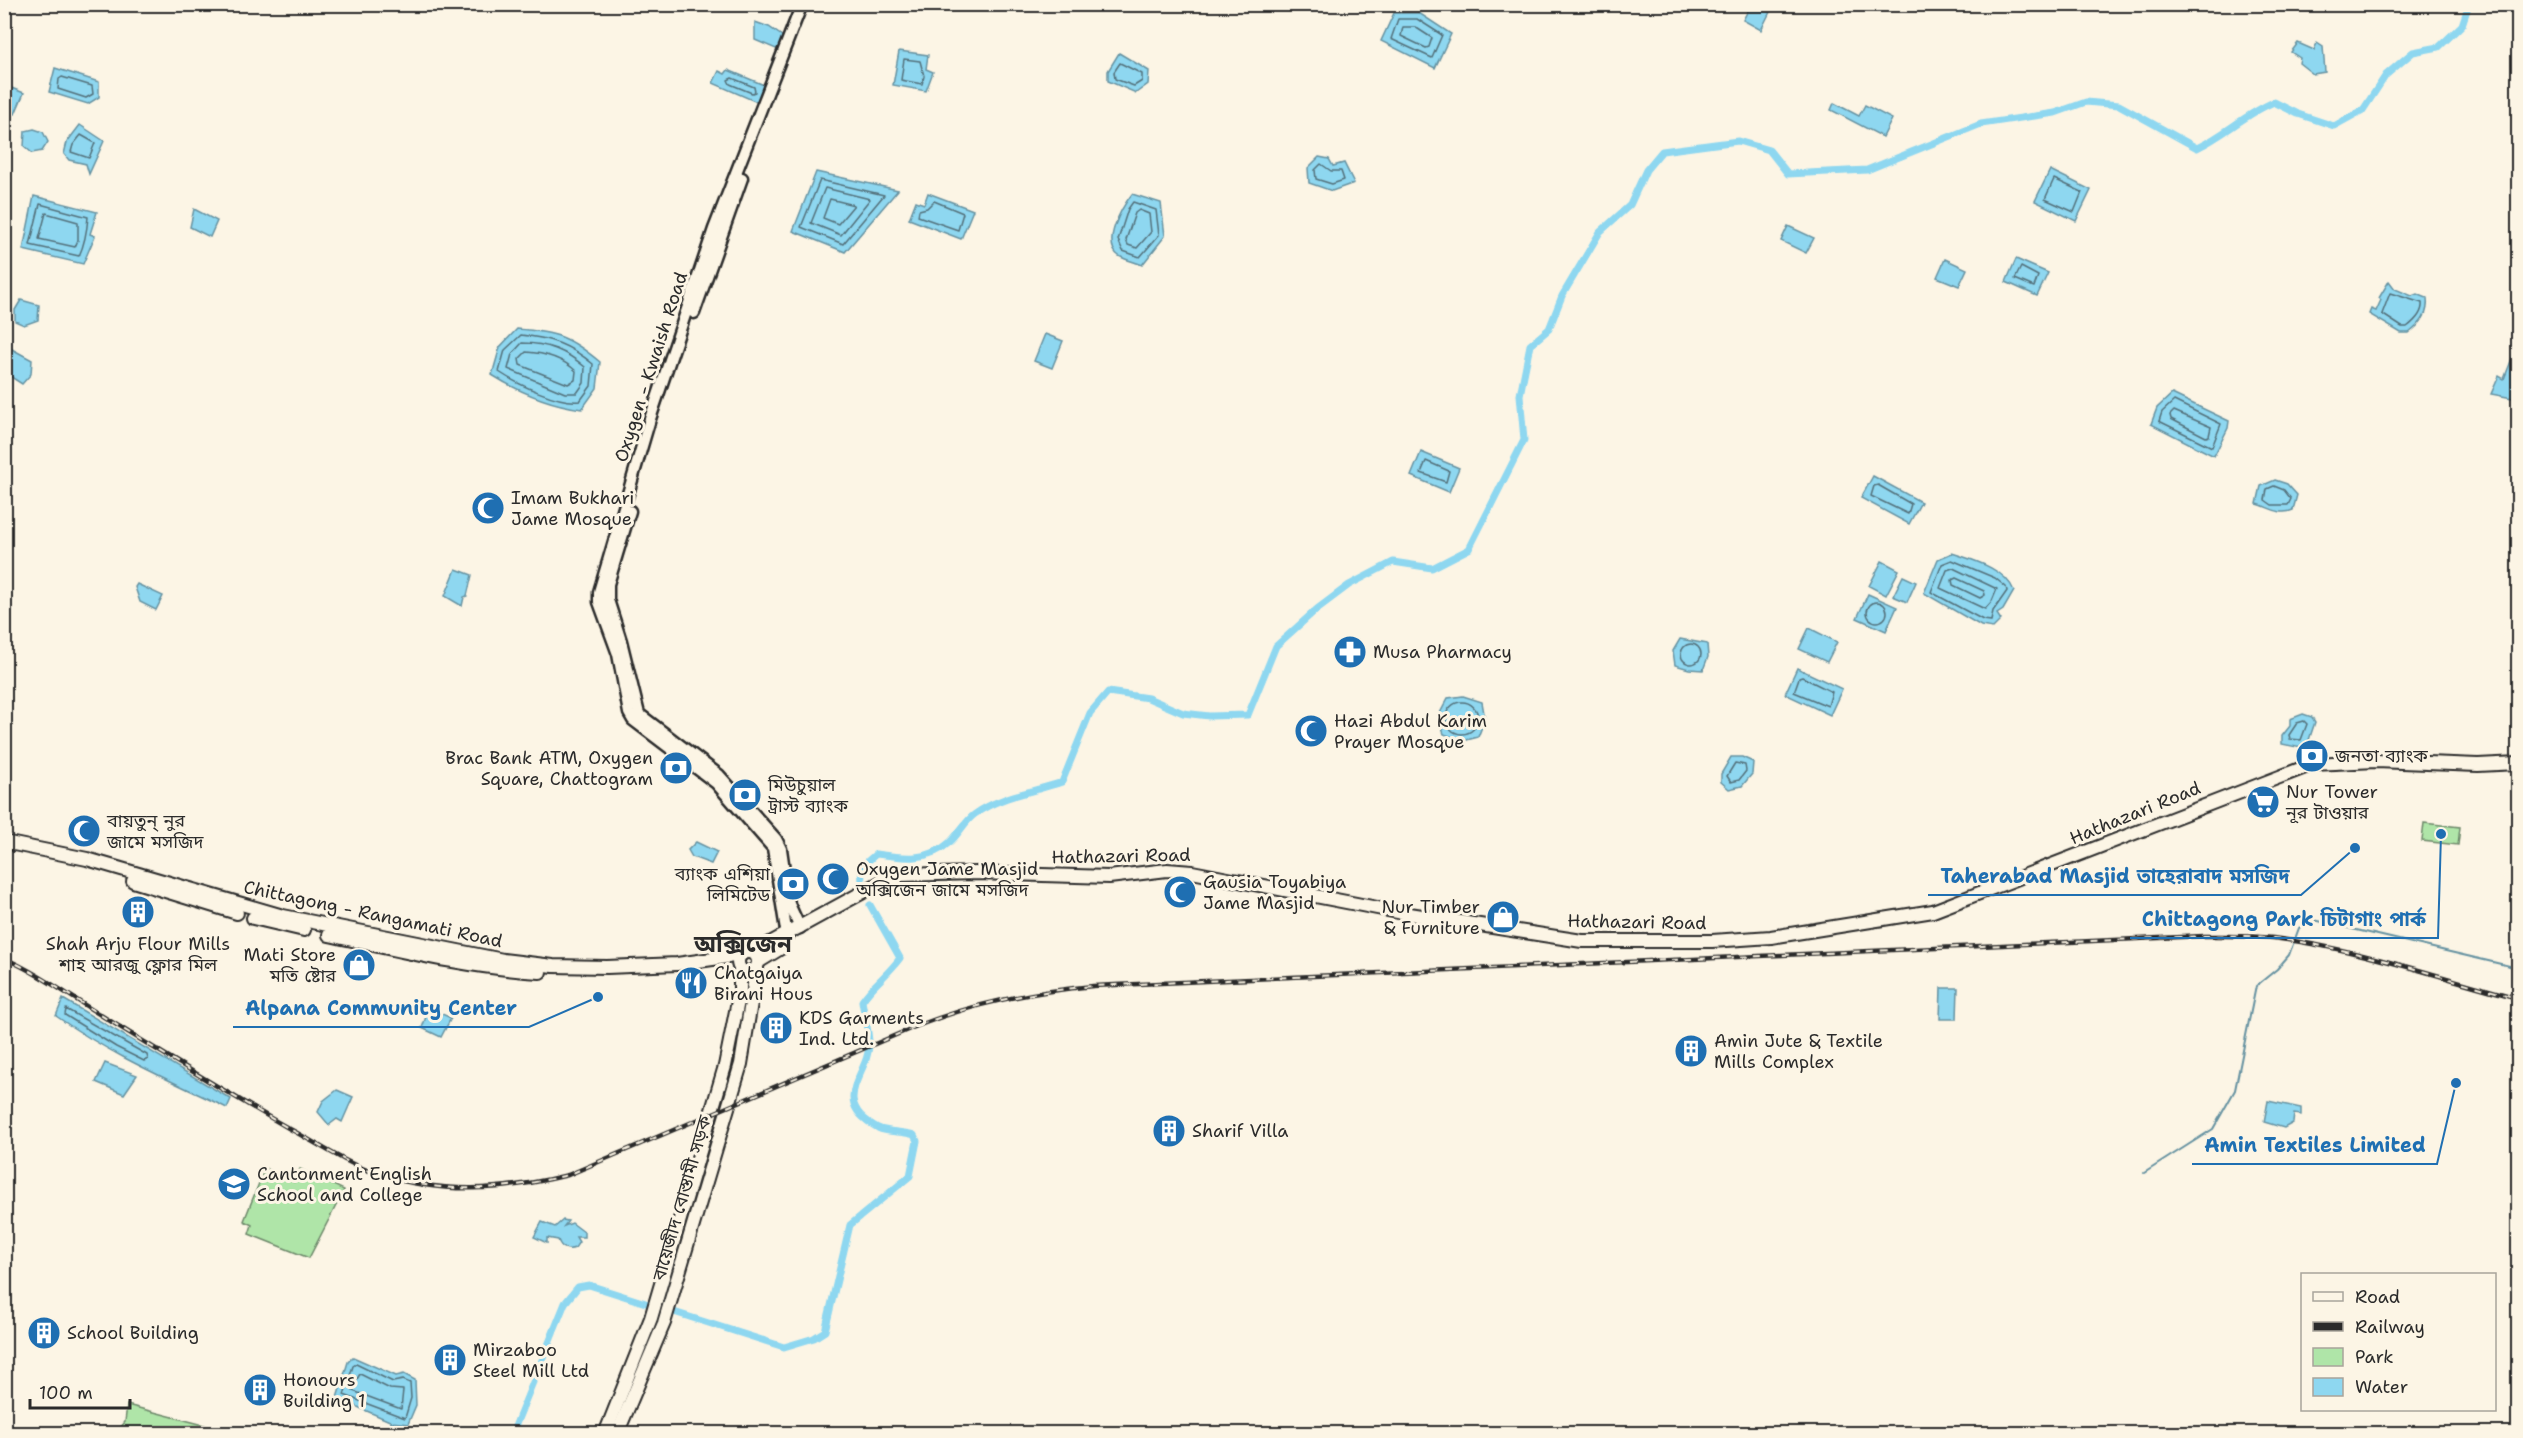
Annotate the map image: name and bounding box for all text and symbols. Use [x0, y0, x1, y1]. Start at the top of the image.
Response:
street label: Oxygen - Kwaish Road [609, 269, 693, 465]
place label: Imam Bukhari Jame Mosque [511, 486, 634, 531]
mosque icon: Imam Bukhari Jame Mosque [470, 490, 506, 526]
pharmacy icon: Musa Pharmacy [1332, 634, 1368, 670]
place label: Musa Pharmacy [1373, 640, 1512, 664]
place label: Hazi Abdul Karim Prayer Mosque [1334, 709, 1487, 754]
mosque icon: Hazi Abdul Karim Prayer Mosque [1293, 713, 1329, 749]
bank icon: জনতা ব্যাংক [2294, 738, 2330, 774]
place label: জনতা ব্যাংক [2334, 744, 2428, 768]
place label: Brac Bank ATM, Oxygen Square, Chattogram [445, 746, 653, 791]
bank icon: Brac Bank ATM, Oxygen Square, Chattogram [658, 750, 694, 786]
place label: মিউচুয়াল ট্রাস্ট ব্যাংক [767, 773, 848, 818]
street label: Hathazari Road [2066, 776, 2204, 850]
bank icon: মিউচুয়াল ট্রাস্ট ব্যাংক [727, 777, 763, 813]
place label: Nur Tower নূর টাওয়ার [2285, 780, 2378, 825]
supermarket icon: Nur Tower নূর টাওয়ার [2245, 784, 2281, 820]
place label: বায়তুন্ নুর জামে মসজিদ [106, 809, 204, 854]
mosque icon: বায়তুন্ নুর জামে মসজিদ [66, 813, 102, 849]
street label: Hathazari Road [1051, 843, 1191, 869]
place label: Oxygen Jame Masjid অক্সিজেন জামে মসজিদ [855, 857, 1038, 902]
callout: Taherabad Masjid তাহেরাবাদ মসজিদ [1928, 857, 2301, 895]
mosque icon: Oxygen Jame Masjid অক্সিজেন জামে মসজিদ [815, 861, 851, 897]
place label: ব্যাংক এশিয়া লিমিটেড [674, 862, 770, 907]
text: Taherabad Masjid তাহেরাবাদ মসজিদ [1940, 863, 2290, 889]
bank icon: ব্যাংক এশিয়া লিমিটেড [775, 866, 811, 902]
place label: Gausia Toyabiya Jame Masjid [1203, 870, 1346, 915]
mosque icon: Gausia Toyabiya Jame Masjid [1162, 874, 1198, 910]
street label: Chittagong - Rangamati Road [241, 875, 505, 953]
building icon: Shah Arju Flour Mills শাহ আরজু ফ্লোর মিল [120, 894, 156, 930]
place label: Nur Timber & Furniture [1381, 895, 1480, 940]
shop icon: Nur Timber & Furniture [1485, 899, 1521, 935]
callout: Chittagong Park চিটাগাং পার্ক [2130, 900, 2438, 938]
text: Chittagong Park চিটাগাং পার্ক [2142, 906, 2427, 932]
street label: Hathazari Road [1567, 909, 1707, 935]
district label: অক্সিজেন [693, 928, 793, 960]
place label: Shah Arju Flour Mills শাহ আরজু ফ্লোর মিল [46, 932, 230, 977]
place label: Mati Store মতি ষ্টোর [243, 943, 336, 988]
shop icon: Mati Store মতি ষ্টোর [341, 947, 377, 983]
place label: Chatgaiya Birani Hous [714, 961, 813, 1006]
restaurant icon: Chatgaiya Birani Hous [673, 965, 709, 1001]
callout: Alpana Community Center [233, 989, 529, 1027]
text: Alpana Community Center [245, 995, 517, 1021]
place label: KDS Garments Ind. Ltd. [799, 1006, 924, 1051]
building icon: KDS Garments Ind. Ltd. [758, 1010, 794, 1046]
place label: Amin Jute & Textile Mills Complex [1714, 1029, 1883, 1074]
building icon: Amin Jute & Textile Mills Complex [1673, 1033, 1709, 1069]
street label: বায়েজীদ বোস্তামী সড়ক [647, 1112, 717, 1284]
building icon: Sharif Villa [1151, 1113, 1187, 1149]
place label: Sharif Villa [1192, 1119, 1289, 1143]
callout: Amin Textiles Limited [2192, 1126, 2437, 1164]
text: Amin Textiles Limited [2204, 1132, 2426, 1158]
place label: Cantonment English School and College [257, 1162, 432, 1207]
school or university icon: Cantonment English School and College [216, 1166, 252, 1202]
legend [2301, 1273, 2496, 1411]
text: Road [2355, 1285, 2400, 1309]
building icon: School Building [26, 1315, 62, 1351]
text: Railway [2355, 1315, 2425, 1339]
place label: School Building [67, 1321, 199, 1345]
place label: Mirzaboo Steel Mill Ltd [473, 1338, 589, 1383]
building icon: Mirzaboo Steel Mill Ltd [432, 1342, 468, 1378]
text: Park [2355, 1345, 2394, 1369]
place label: Honours Building 1 [283, 1368, 366, 1413]
scale bar [30, 1372, 130, 1410]
building icon: Honours Building 1 [242, 1372, 278, 1408]
text: Water [2355, 1375, 2408, 1399]
text: 100 m [39, 1381, 93, 1405]

